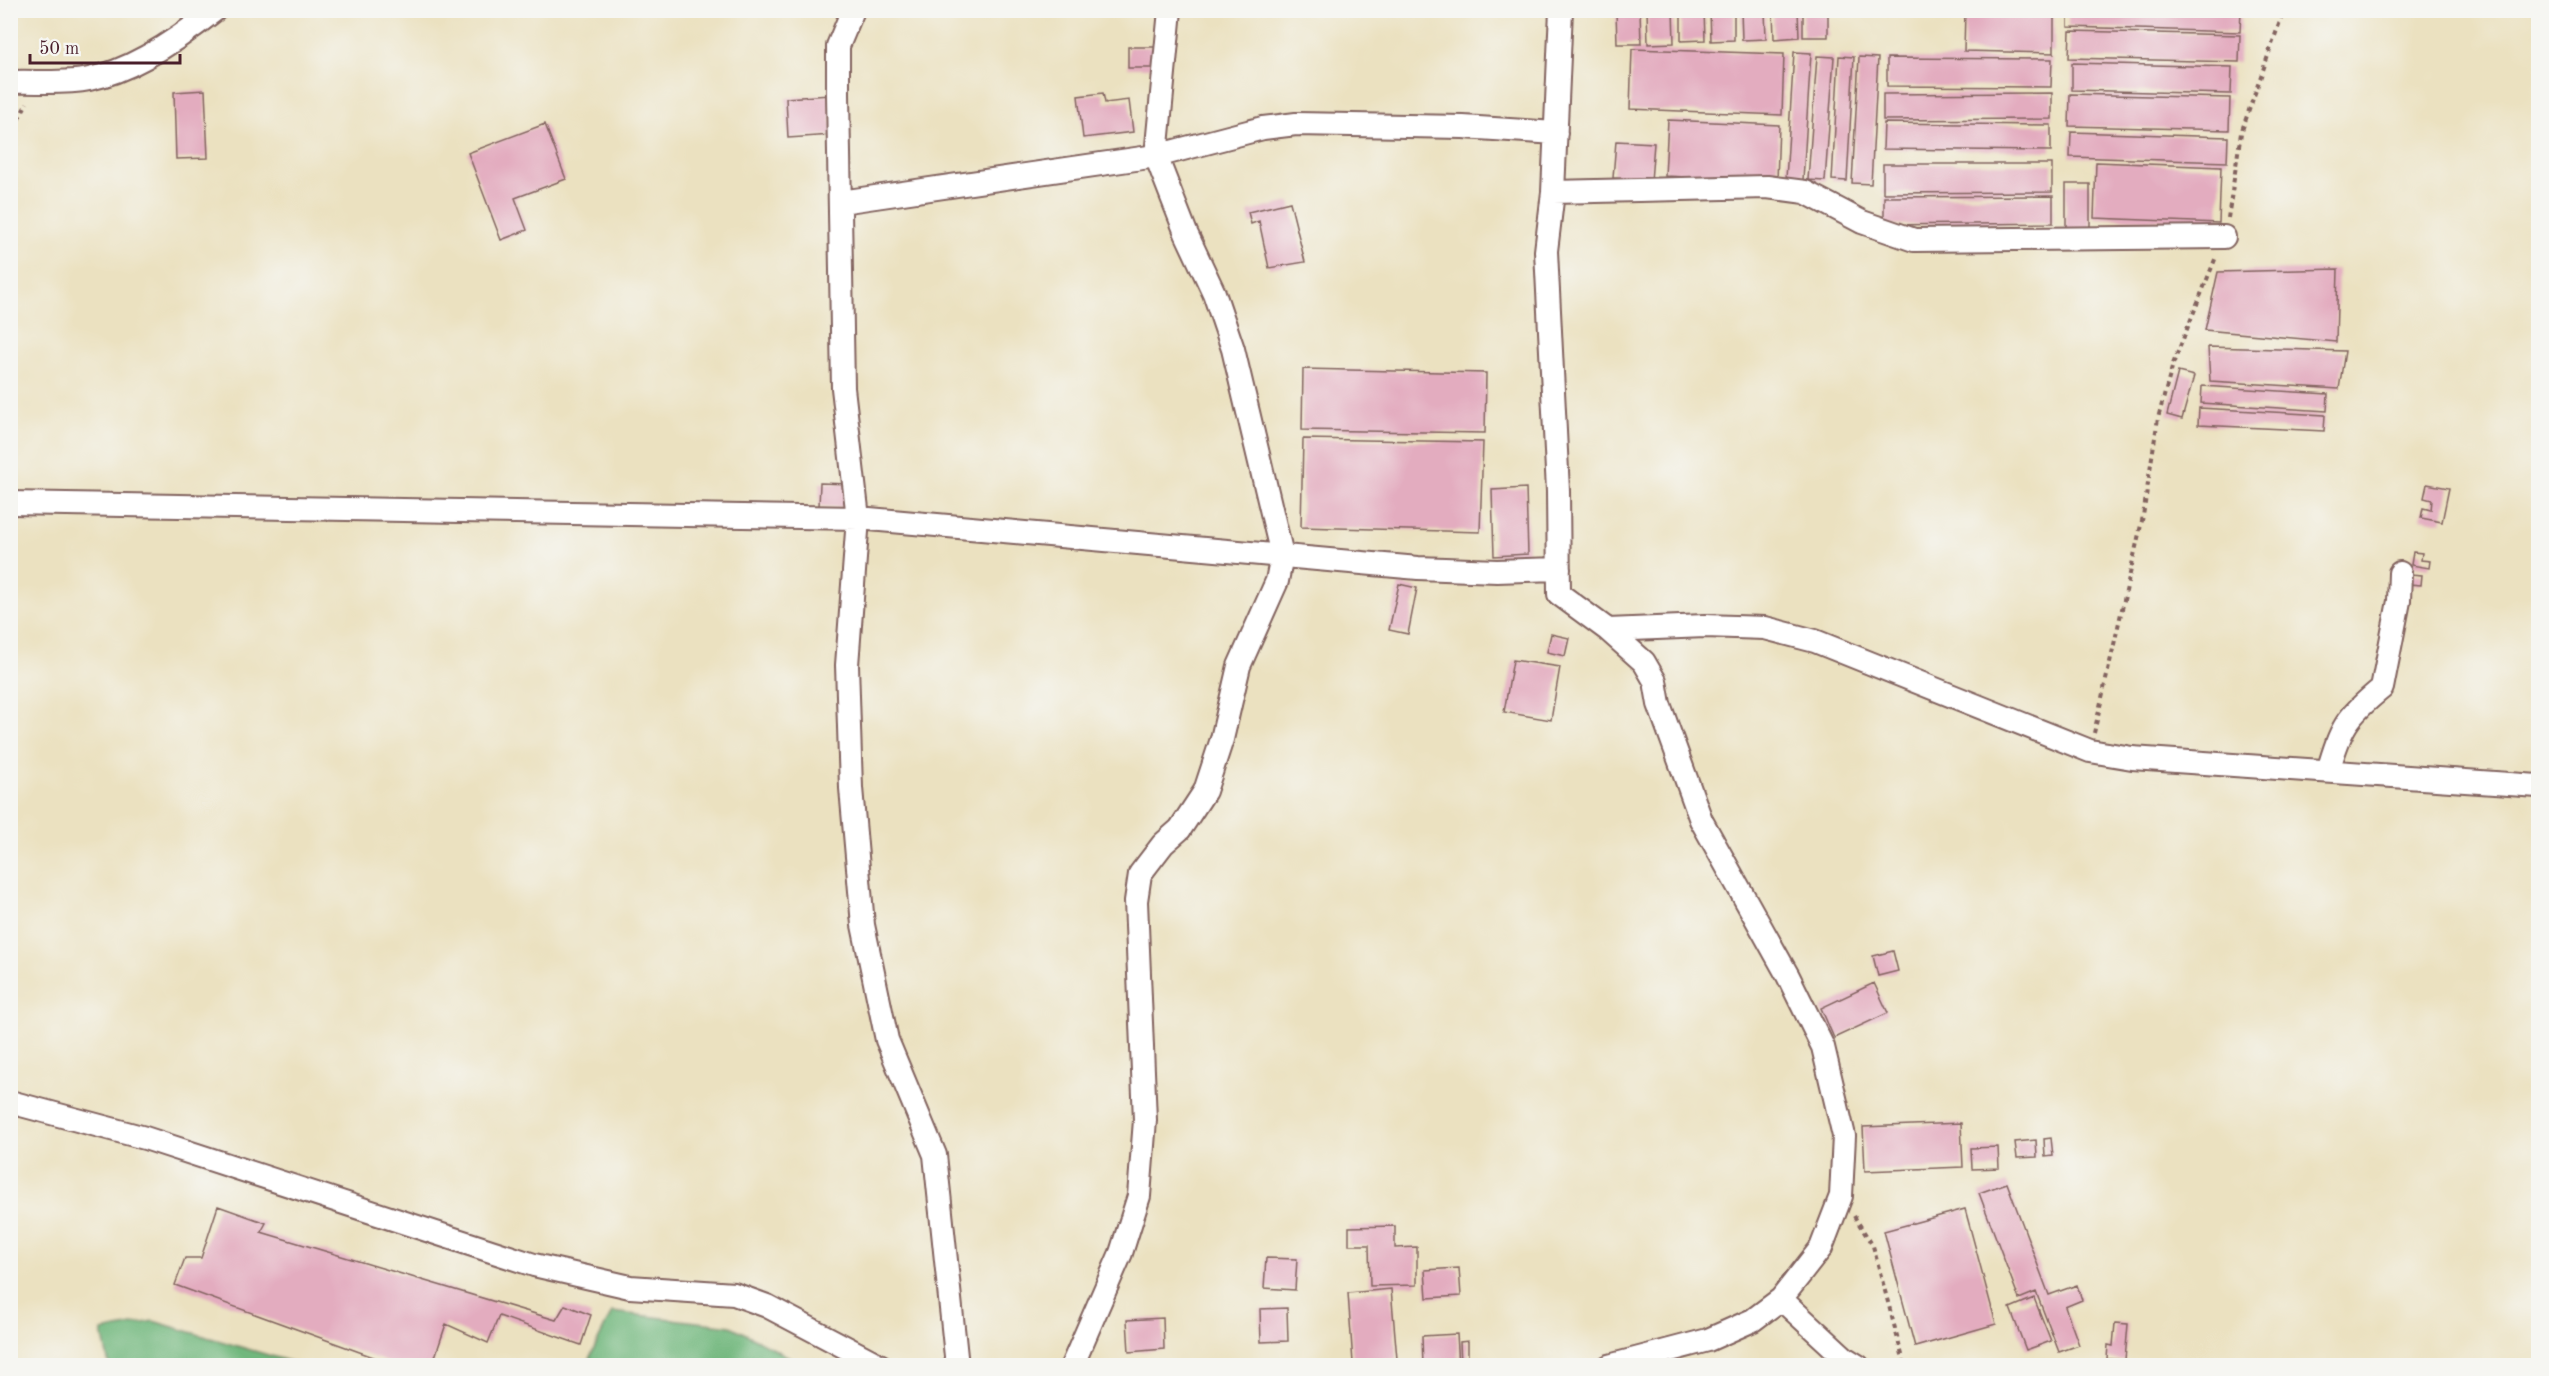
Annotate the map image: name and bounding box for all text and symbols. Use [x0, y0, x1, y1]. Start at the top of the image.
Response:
scale bar [30, 27, 180, 65]
text: 50 m [39, 40, 79, 58]

